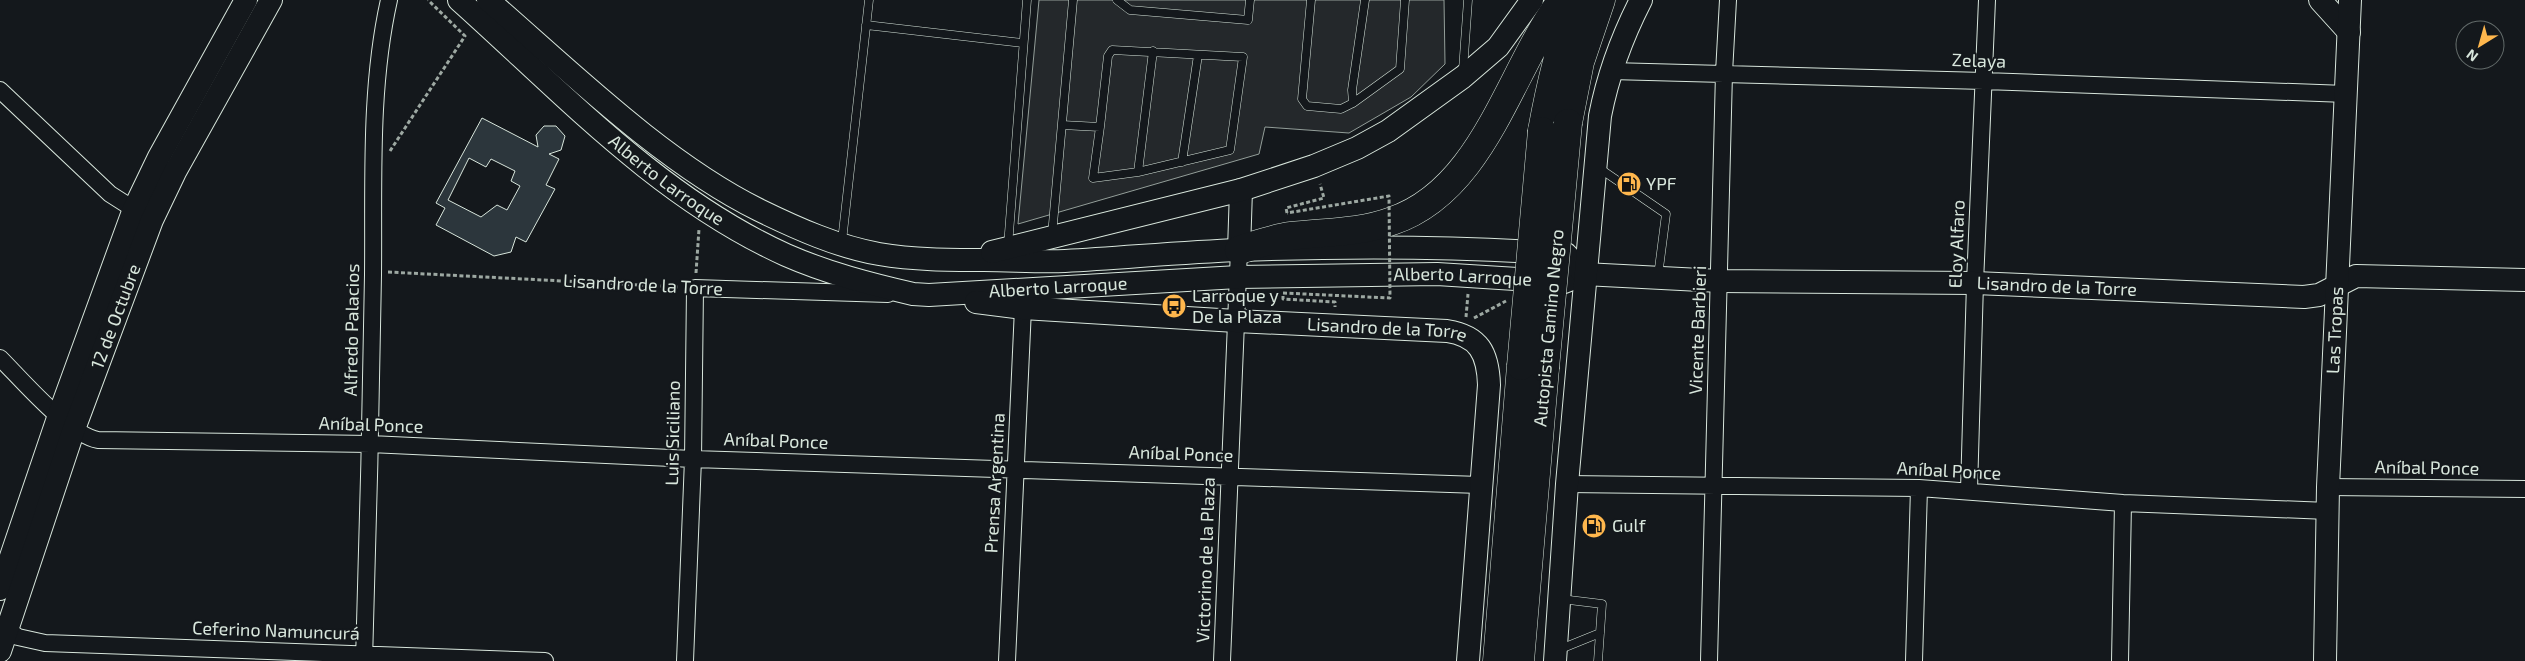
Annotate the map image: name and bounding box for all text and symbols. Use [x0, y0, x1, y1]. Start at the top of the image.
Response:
north arrow [2455, 20, 2505, 70]
text: N [2463, 46, 2481, 66]
street label: Zelaya [1951, 48, 2007, 72]
street label: Alberto Larroque [605, 129, 729, 230]
fuel station icon: YPF [1616, 171, 1642, 197]
place label: YPF [1646, 172, 1677, 194]
street label: Eloy Alfaro [1943, 199, 1969, 289]
street label: Autopista Camino Negro [1528, 228, 1568, 428]
street label: 12 de Octubre [85, 261, 145, 372]
street label: Alberto Larroque [1393, 262, 1533, 290]
street label: Alfredo Palacios [339, 263, 363, 397]
street label: Vicente Barbieri [1684, 265, 1710, 395]
street label: Lisandro de la Torre [563, 269, 724, 299]
street label: Alberto Larroque [988, 271, 1128, 301]
street label: Lisandro de la Torre [1976, 271, 2137, 300]
place label: Larroque y De la Plaza [1192, 284, 1282, 327]
street label: Las Tropas [2321, 286, 2347, 374]
bus stop icon: Larroque y De la Plaza [1161, 293, 1187, 319]
street label: Lisandro de la Torre [1307, 312, 1471, 346]
street label: Luis Siciliano [660, 380, 684, 486]
street label: Aníbal Ponce [318, 411, 424, 437]
street label: Prensa Argentina [979, 412, 1009, 554]
street label: Aníbal Ponce [723, 427, 829, 453]
street label: Aníbal Ponce [1128, 440, 1234, 466]
street label: Aníbal Ponce [2374, 455, 2480, 479]
street label: Aníbal Ponce [1896, 456, 2002, 484]
street label: Victorino de la Plaza [1191, 477, 1219, 643]
fuel station icon: Gulf [1581, 513, 1607, 539]
place label: Gulf [1612, 514, 1647, 536]
street label: Ceferino Namuncurá [192, 616, 360, 644]

